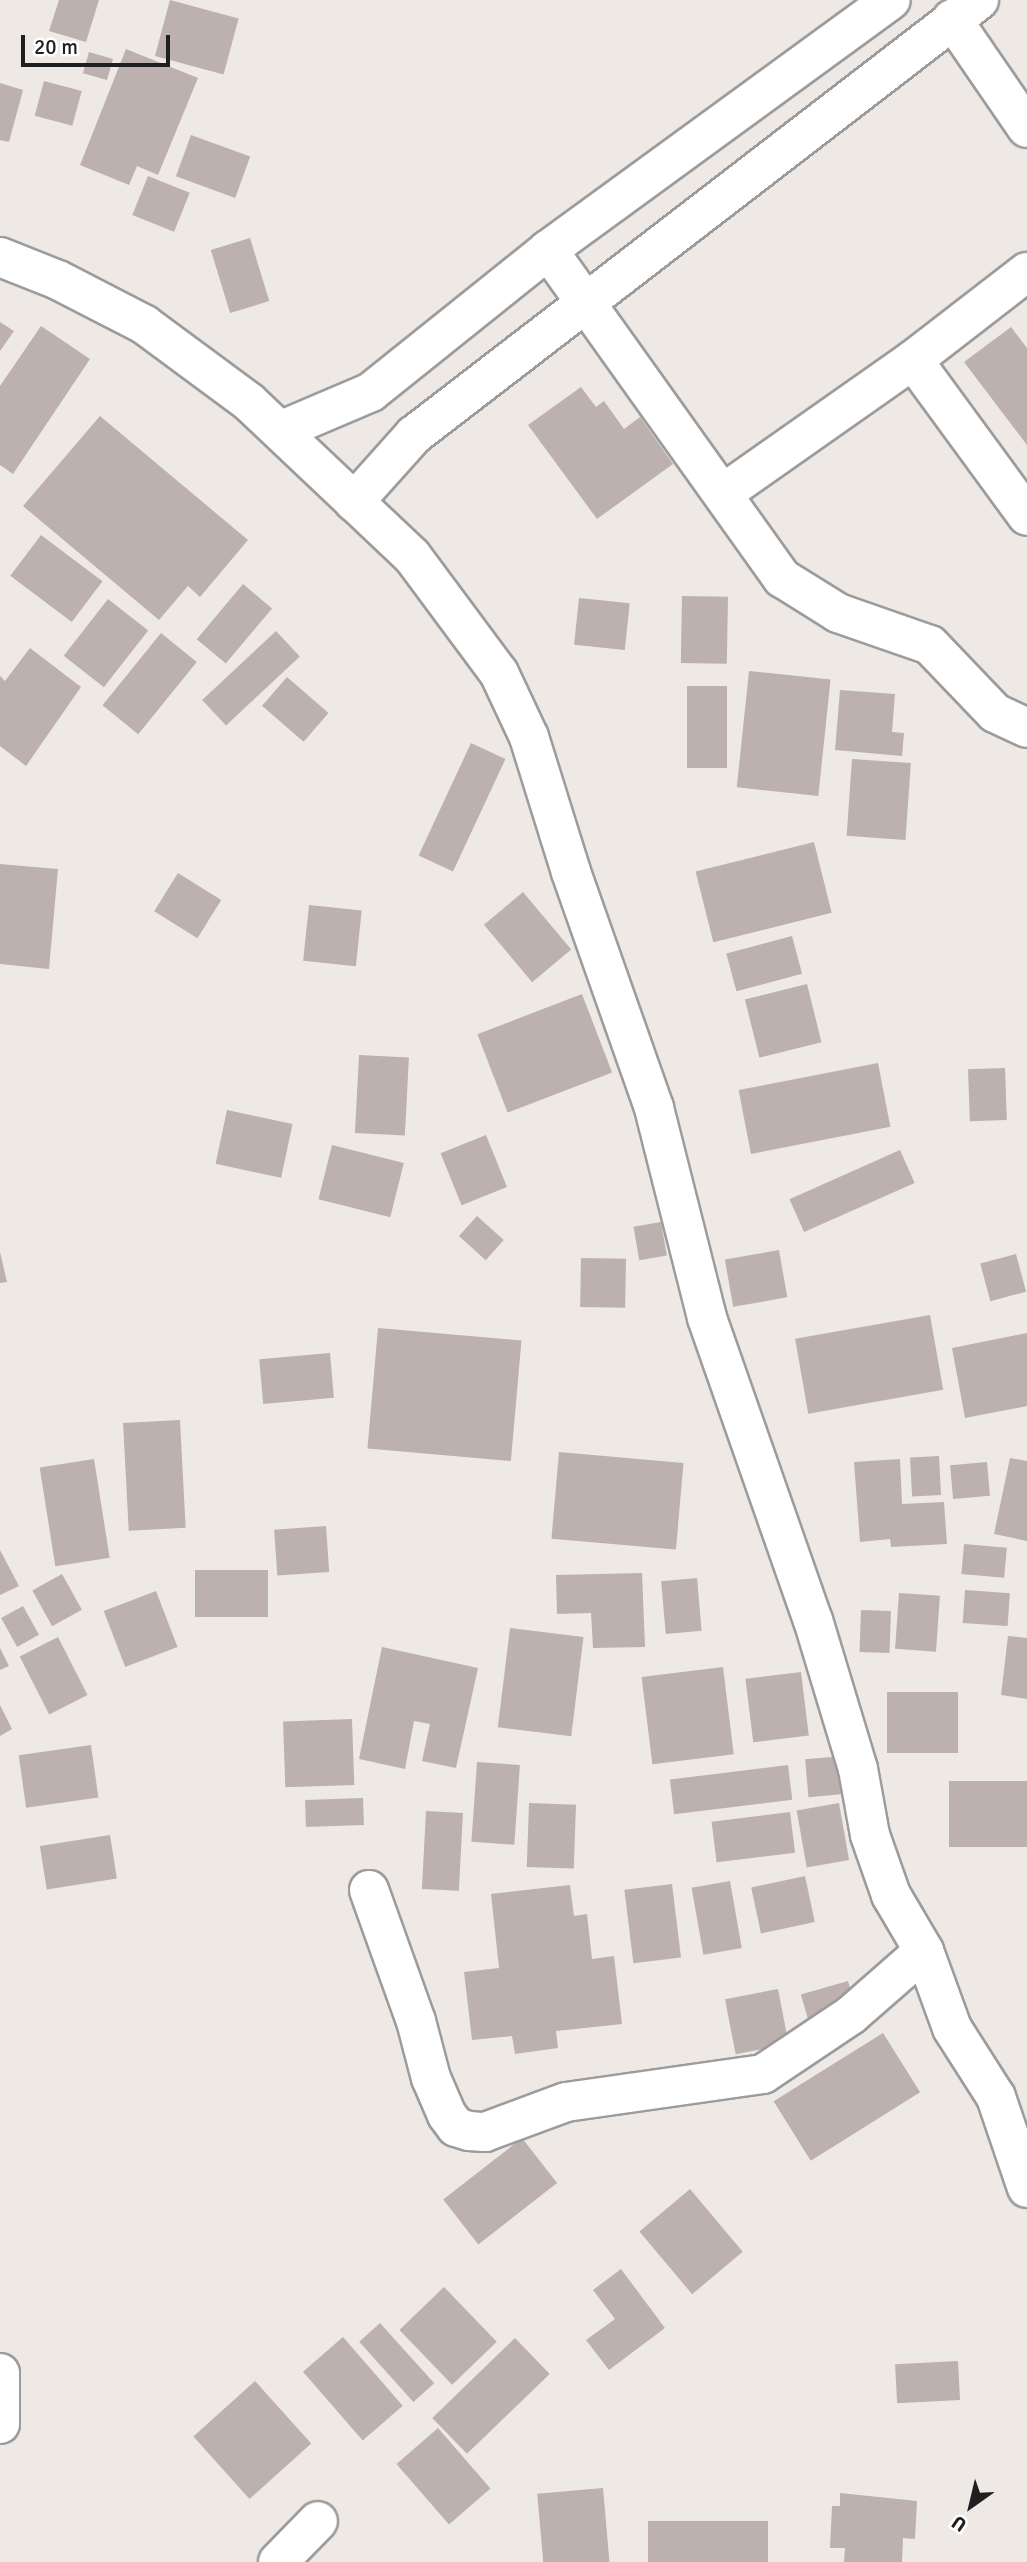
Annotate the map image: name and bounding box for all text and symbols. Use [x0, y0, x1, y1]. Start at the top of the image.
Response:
scale bar [24, 21, 173, 65]
text: 20 m [34, 34, 78, 60]
north arrow [936, 2471, 1006, 2541]
text: U [947, 2510, 971, 2537]

